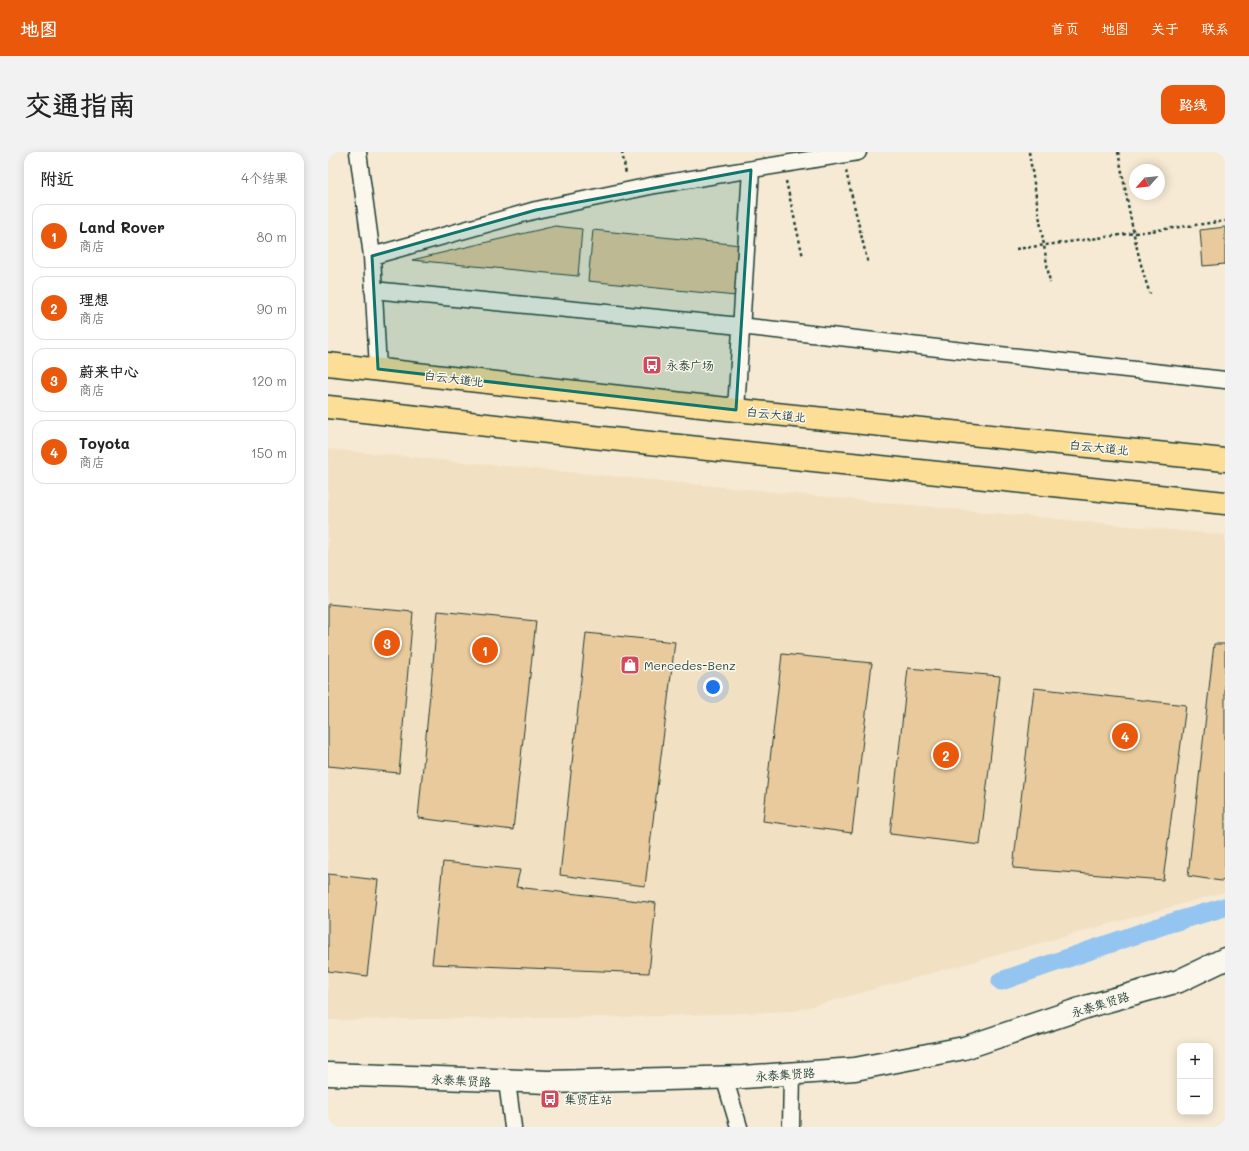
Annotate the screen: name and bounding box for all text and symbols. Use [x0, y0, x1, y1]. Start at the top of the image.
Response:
text: 地图 [20, 16, 58, 41]
text: 首页 [1051, 19, 1079, 38]
text: 地图 [1101, 19, 1129, 38]
text: 关于 [1151, 19, 1179, 38]
text: 联系 [1201, 19, 1229, 38]
button: 路线 [1161, 85, 1225, 124]
text: 交通指南 [24, 86, 136, 122]
north arrow [1129, 164, 1165, 200]
text: 附近 [40, 167, 74, 189]
text: 4个结果 [241, 169, 288, 186]
text: Land Rover [79, 217, 165, 237]
text: 1 [51, 228, 57, 245]
text: 80 m [257, 228, 287, 245]
text: 商店 [79, 237, 105, 254]
text: 理想 [79, 289, 109, 309]
text: 2 [50, 300, 58, 317]
text: 90 m [257, 300, 287, 317]
text: 商店 [79, 309, 105, 326]
bus stop icon: 永泰广场 [641, 354, 663, 376]
place label: 永泰广场 [666, 357, 714, 373]
text: 蔚来中心 [79, 361, 139, 381]
street label: 白云大道北 [423, 366, 485, 390]
text: 3 [50, 372, 58, 389]
text: 120 m [251, 372, 287, 389]
text: 商店 [79, 381, 105, 398]
street label: 白云大道北 [745, 403, 807, 425]
text: Toyota [79, 433, 130, 453]
street label: 白云大道北 [1068, 436, 1130, 458]
text: 4 [50, 444, 58, 461]
text: 150 m [251, 444, 287, 461]
text: 商店 [79, 453, 105, 470]
pin: 3 [374, 628, 400, 658]
pin: 1 [472, 635, 498, 665]
shop icon: Mercedes-Benz [619, 654, 641, 676]
place label: Mercedes-Benz [644, 657, 736, 673]
your location [703, 677, 723, 697]
pin: 4 [1112, 721, 1138, 751]
pin: 2 [933, 740, 959, 770]
street label: 永泰集贤路 [1069, 988, 1131, 1020]
map controls [1177, 1043, 1213, 1115]
button: + [1177, 1043, 1213, 1079]
street label: 永泰集贤路 [755, 1064, 815, 1084]
street label: 永泰集贤路 [431, 1070, 491, 1090]
button: − [1177, 1079, 1213, 1115]
bus stop icon: 集贤庄站 [539, 1088, 561, 1110]
place label: 集贤庄站 [564, 1091, 612, 1107]

